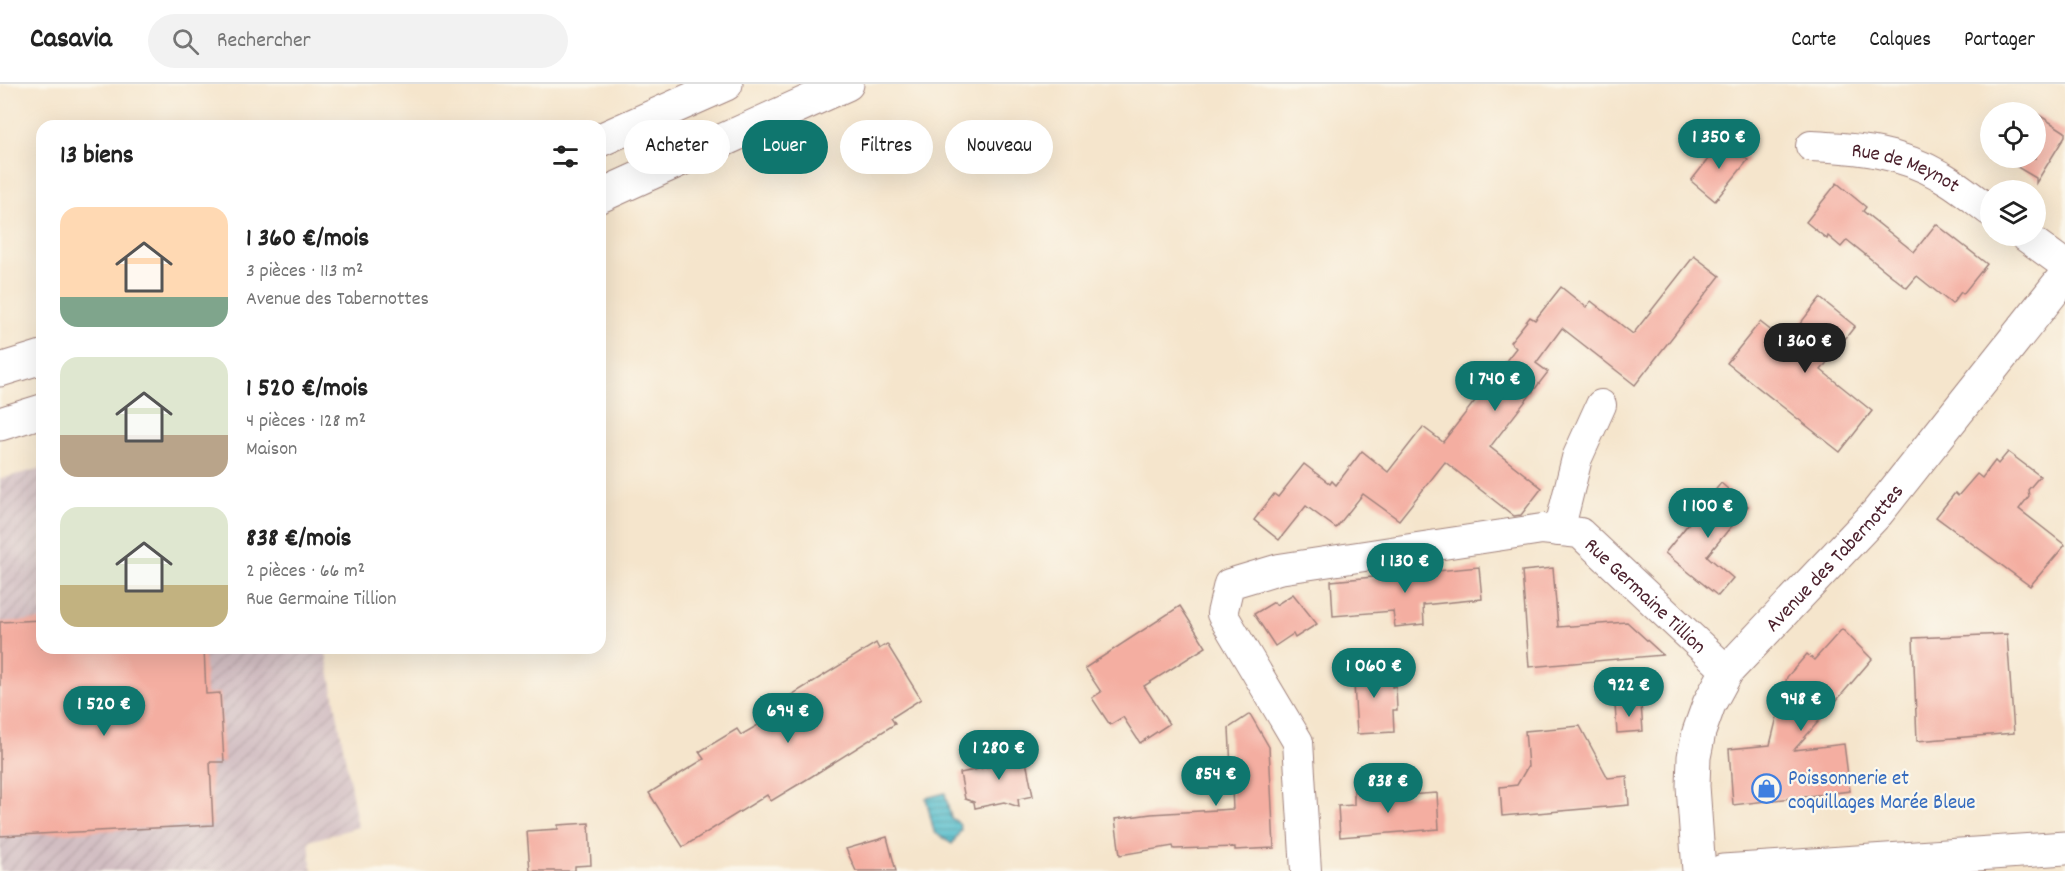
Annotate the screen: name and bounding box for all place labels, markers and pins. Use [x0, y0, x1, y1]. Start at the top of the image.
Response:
pin: 1 350 € [1664, 119, 1774, 170]
pin: 1 360 € [1750, 323, 1860, 374]
pin: 1 740 € [1440, 361, 1550, 412]
pin: 1 100 € [1653, 488, 1763, 539]
pin: 1 130 € [1350, 543, 1460, 594]
pin: 1 060 € [1319, 648, 1429, 699]
pin: 922 € [1587, 667, 1671, 718]
pin: 948 € [1759, 681, 1843, 732]
pin: 1 520 € [49, 686, 159, 737]
pin: 694 € [746, 693, 830, 744]
pin: 1 280 € [944, 730, 1054, 781]
pin: 854 € [1174, 756, 1258, 807]
pin: 838 € [1346, 763, 1430, 814]
place label: Poissonnerie et coquillages Marée Bleue [1788, 765, 1976, 819]
shop icon: Poissonnerie et coquillages Marée Bleue [1751, 773, 1783, 805]

